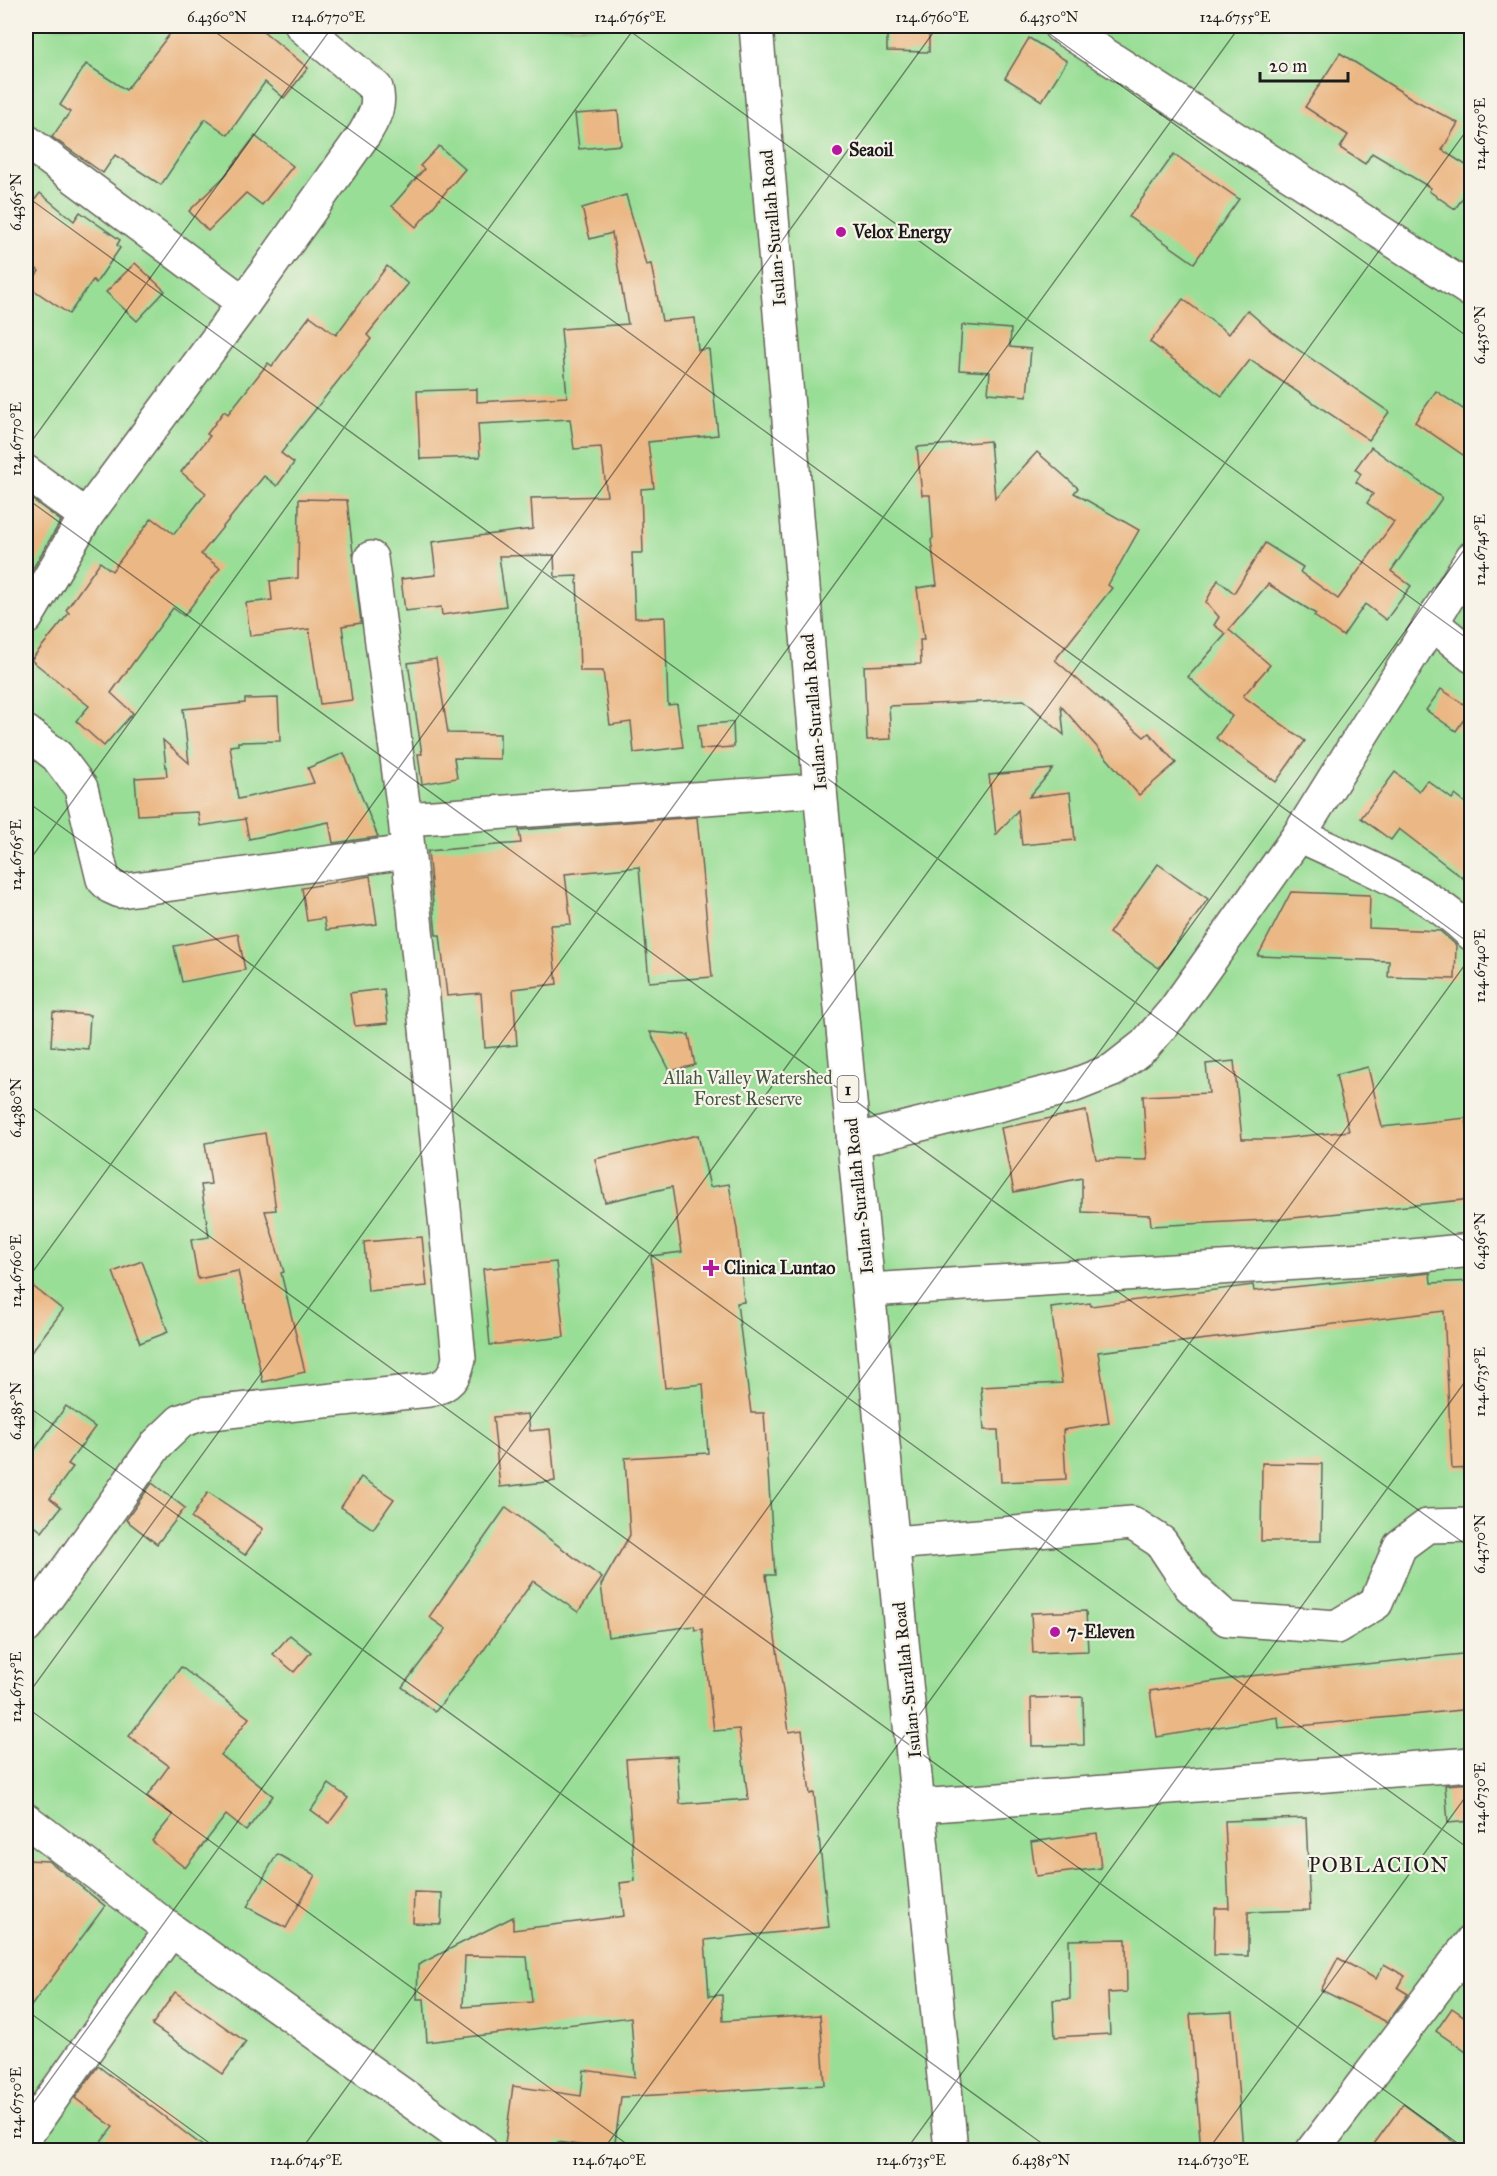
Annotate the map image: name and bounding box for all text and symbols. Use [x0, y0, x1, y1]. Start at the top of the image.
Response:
text: 6.4360°N [187, 8, 247, 26]
text: 124.6770°E [291, 8, 365, 26]
text: 124.6765°E [594, 8, 666, 26]
text: 124.6760°E [895, 8, 969, 26]
text: 6.4350°N [1019, 8, 1079, 26]
text: 124.6755°E [1200, 8, 1271, 26]
scale bar [1260, 45, 1348, 83]
text: 20 m [1269, 55, 1307, 77]
text: 124.6750°E [1471, 97, 1489, 170]
place label: Seaoil [849, 139, 895, 161]
marker: Seaoil [830, 143, 844, 157]
street label: Isulan-Surallah Road [755, 149, 791, 307]
text: 6.4365°N [7, 173, 25, 231]
place label: Velox Energy [852, 221, 953, 244]
marker: Velox Energy [834, 225, 848, 239]
text: 6.4350°N [1471, 305, 1489, 365]
text: 124.6770°E [7, 402, 25, 476]
text: 124.6745°E [1471, 514, 1489, 586]
street label: Isulan-Surallah Road [796, 633, 832, 791]
text: 124.6765°E [7, 819, 25, 891]
text: 124.6740°E [1471, 929, 1489, 1003]
park label: Allah Valley Watershed Forest Reserve [663, 1067, 832, 1110]
road number: 1 [838, 1076, 858, 1102]
text: 6.4380°N [7, 1078, 25, 1138]
street label: Isulan-Surallah Road [840, 1117, 878, 1275]
text: 6.4365°N [1471, 1212, 1489, 1270]
text: 124.6760°E [7, 1234, 25, 1308]
place label: Clinica Luntao [724, 1257, 836, 1279]
marker: Clinica Luntao [702, 1259, 720, 1277]
text: 124.6735°E [1471, 1347, 1489, 1417]
text: 6.4385°N [7, 1382, 25, 1440]
text: 6.4370°N [1471, 1514, 1489, 1574]
street label: Isulan-Surallah Road [888, 1601, 926, 1759]
place label: 7-Eleven [1067, 1621, 1135, 1643]
marker: 7-Eleven [1048, 1625, 1062, 1639]
text: 124.6755°E [7, 1651, 25, 1722]
text: 124.6730°E [1471, 1762, 1489, 1834]
district label: POBLACION [1308, 1852, 1450, 1878]
text: 124.6750°E [7, 2066, 25, 2139]
text: 124.6745°E [270, 2151, 342, 2169]
text: 124.6740°E [572, 2151, 646, 2169]
text: 124.6735°E [876, 2151, 946, 2169]
text: 6.4385°N [1012, 2151, 1070, 2169]
text: 124.6730°E [1177, 2151, 1249, 2169]

